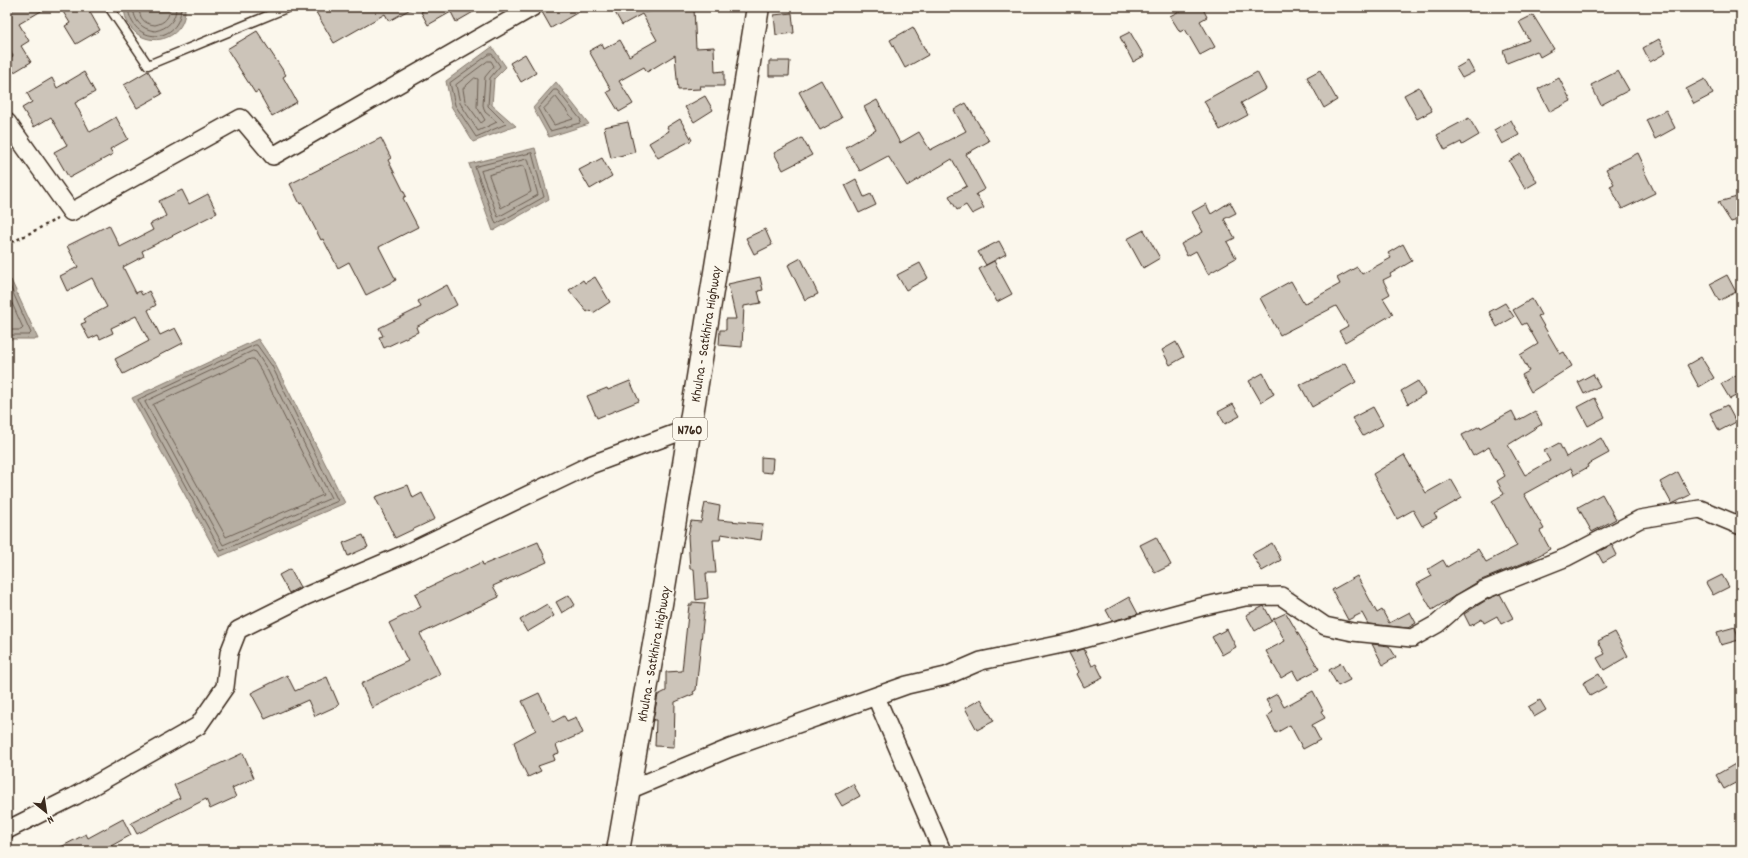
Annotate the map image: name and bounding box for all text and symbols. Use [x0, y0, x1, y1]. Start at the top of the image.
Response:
street label: Khulna - Satkhira Highway [686, 264, 728, 404]
road number: N760 [673, 418, 707, 440]
street label: Khulna - Satkhira Highway [633, 585, 677, 724]
north arrow [26, 792, 66, 832]
text: N [43, 811, 56, 827]

